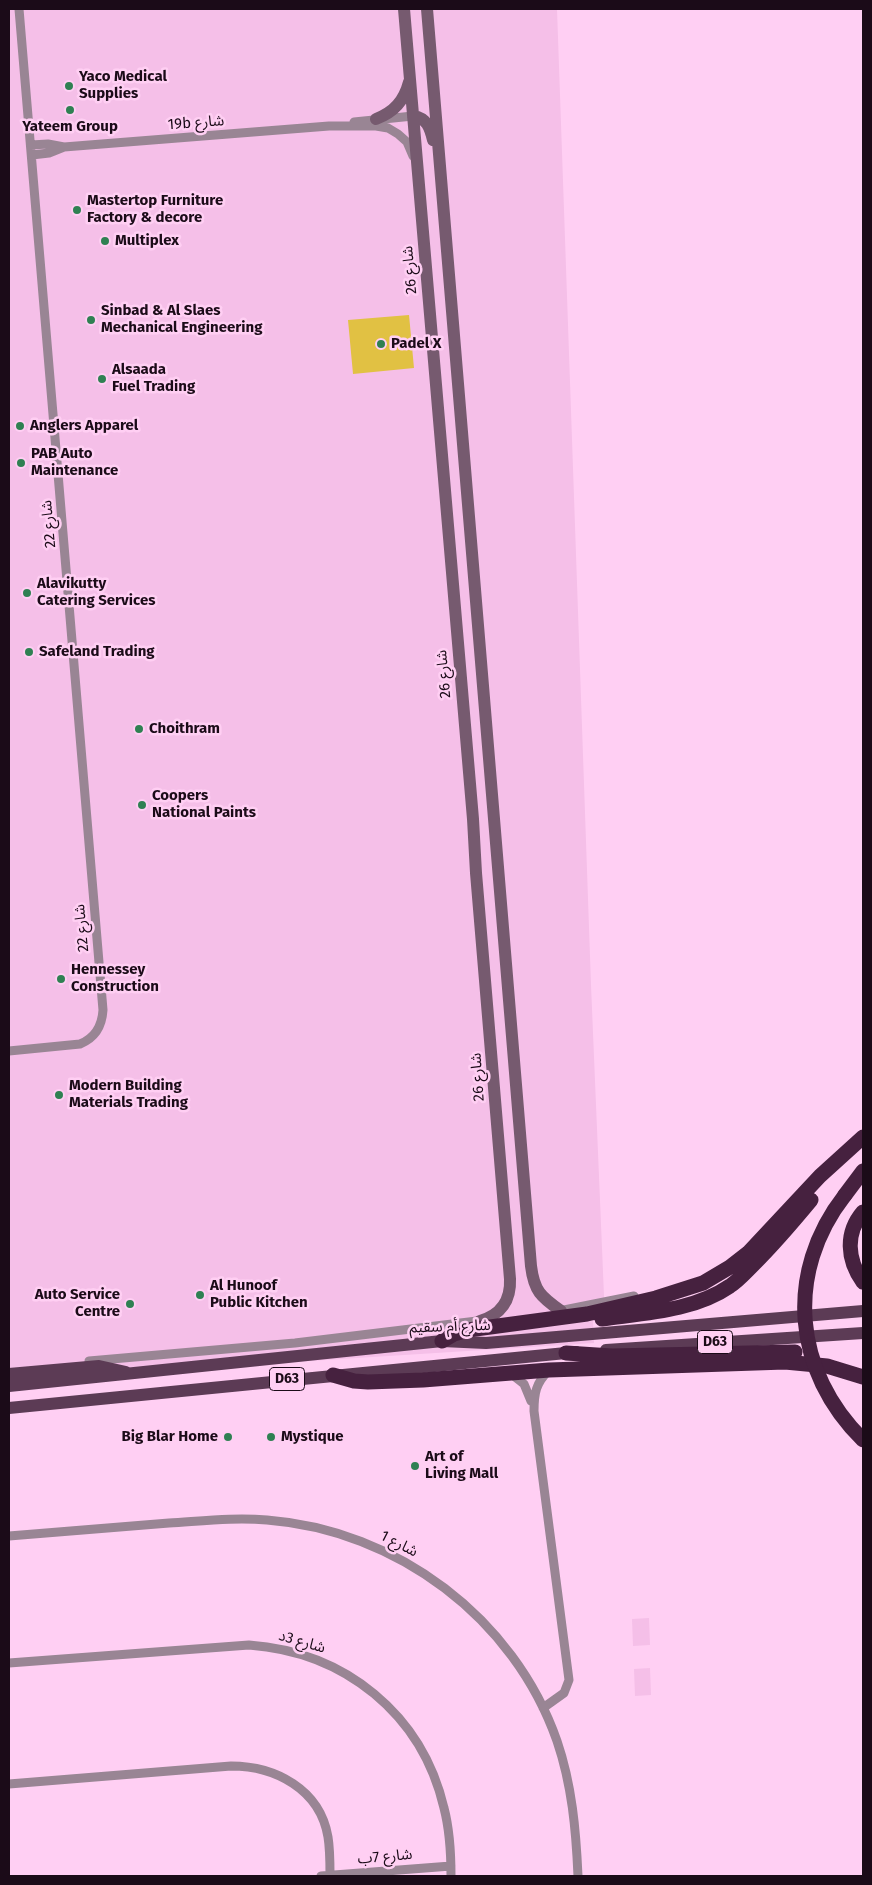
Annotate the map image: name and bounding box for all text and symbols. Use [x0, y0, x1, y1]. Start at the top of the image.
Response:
place label: Yaco Medical Supplies [79, 68, 167, 103]
marker: Yaco Medical Supplies [63, 80, 75, 92]
marker: Yateem Group [64, 104, 76, 116]
street label: 19b شارع [167, 112, 225, 134]
place label: Yateem Group [22, 118, 118, 136]
place label: Mastertop Furniture Factory & decore [87, 192, 223, 227]
marker: Mastertop Furniture Factory & decore [71, 204, 83, 216]
place label: Multiplex [115, 232, 179, 250]
marker: Multiplex [99, 235, 111, 247]
street label: شارع 26 [399, 245, 421, 295]
place label: Sinbad & Al Slaes Mechanical Engineering [101, 302, 262, 337]
marker: Sinbad & Al Slaes Mechanical Engineering [85, 314, 97, 326]
place label: Padel X [391, 335, 441, 353]
marker: Padel X [375, 338, 387, 350]
place label: Alsaada Fuel Trading [112, 361, 195, 396]
marker: Alsaada Fuel Trading [96, 373, 108, 385]
place label: Anglers Apparel [30, 417, 138, 435]
marker: Anglers Apparel [14, 420, 26, 432]
place label: PAB Auto Maintenance [31, 445, 118, 480]
marker: PAB Auto Maintenance [15, 457, 27, 469]
street label: شارع 22 [38, 499, 60, 549]
place label: Alavikutty Catering Services [37, 575, 155, 610]
marker: Alavikutty Catering Services [21, 587, 33, 599]
place label: Safeland Trading [39, 643, 155, 661]
marker: Safeland Trading [23, 646, 35, 658]
street label: شارع 26 [433, 649, 455, 699]
place label: Choithram [149, 720, 220, 738]
marker: Choithram [133, 723, 145, 735]
place label: Coopers National Paints [152, 787, 256, 822]
marker: Coopers National Paints [136, 799, 148, 811]
street label: شارع 22 [71, 903, 93, 953]
place label: Hennessey Construction [71, 961, 159, 996]
marker: Hennessey Construction [55, 973, 67, 985]
street label: شارع 26 [467, 1052, 489, 1102]
place label: Modern Building Materials Trading [69, 1077, 188, 1112]
marker: Modern Building Materials Trading [53, 1089, 65, 1101]
place label: Al Hunoof Public Kitchen [210, 1277, 308, 1312]
place label: Auto Service Centre [35, 1286, 120, 1321]
marker: Al Hunoof Public Kitchen [194, 1289, 206, 1301]
marker: Auto Service Centre [124, 1298, 136, 1310]
street label: شارع أم سقيم [409, 1317, 491, 1337]
road number: D63 [698, 1330, 732, 1354]
road number: D63 [270, 1368, 304, 1390]
place label: Big Blar Home [122, 1428, 218, 1446]
place label: Mystique [281, 1428, 344, 1446]
marker: Big Blar Home [222, 1431, 234, 1443]
marker: Mystique [265, 1431, 277, 1443]
place label: Art of Living Mall [425, 1448, 498, 1483]
marker: Art of Living Mall [409, 1460, 421, 1472]
street label: شارع 1 [377, 1527, 421, 1561]
street label: شارع 3د [277, 1627, 327, 1657]
street label: شارع 7ب [357, 1846, 413, 1868]

